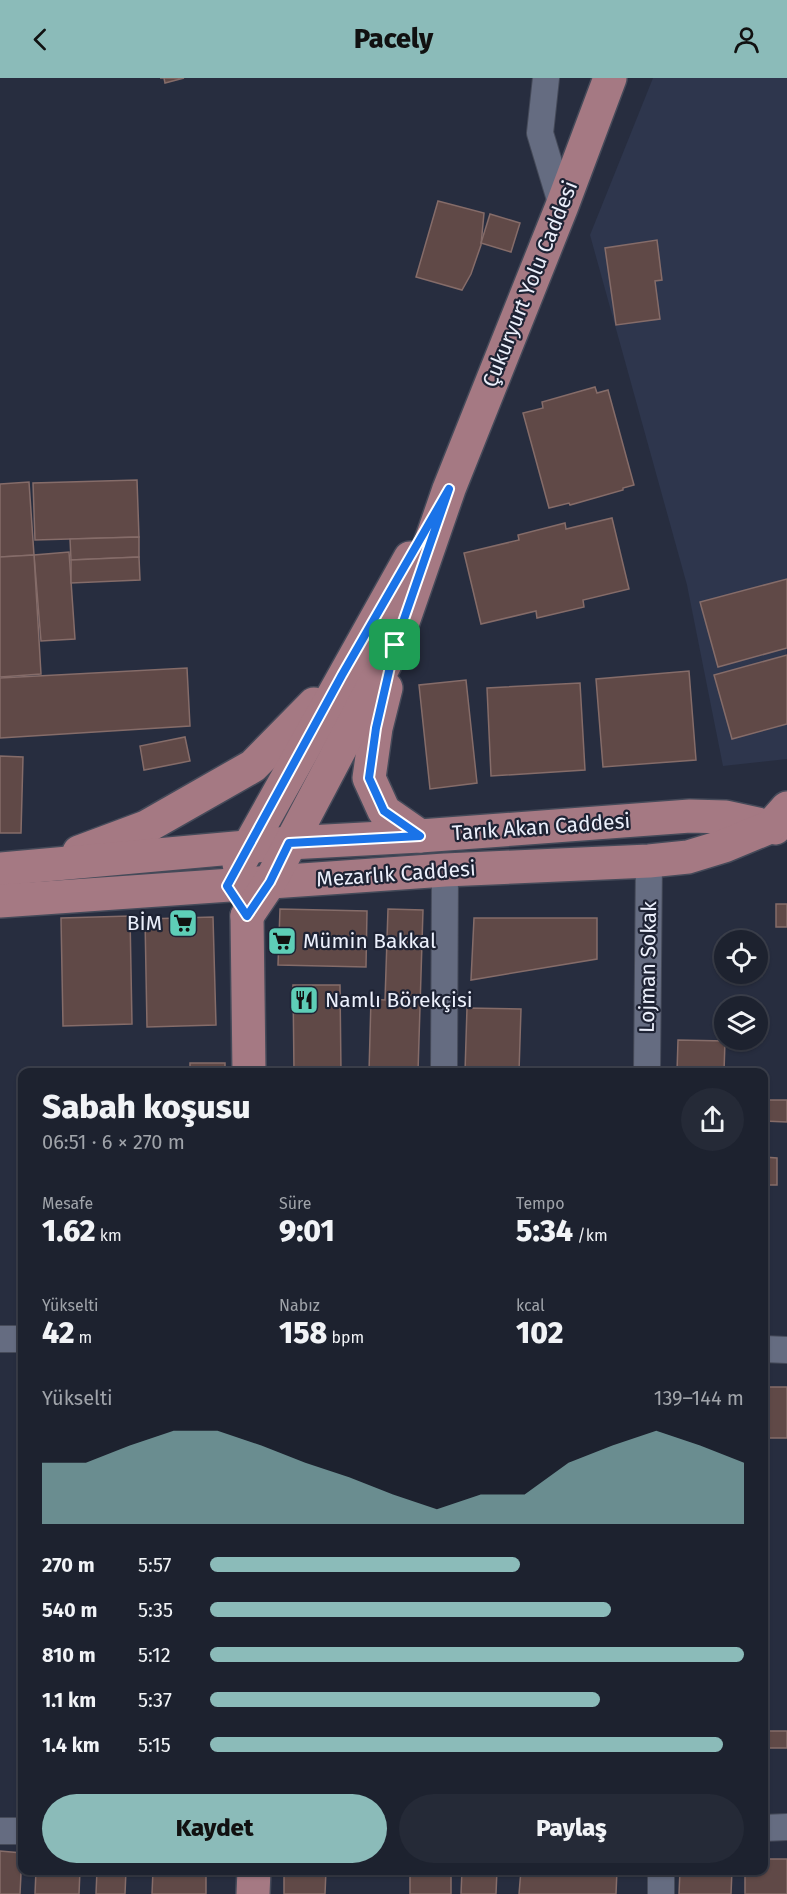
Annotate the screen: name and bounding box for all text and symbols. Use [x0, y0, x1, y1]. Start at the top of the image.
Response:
icon: back [24, 23, 57, 56]
text: Pacely [354, 23, 433, 55]
icon: person [730, 23, 763, 56]
street label: Çukuryurt Yolu Caddesi [477, 177, 583, 391]
pin [369, 619, 420, 670]
icon: arrive [378, 628, 411, 661]
street label: Tarık Akan Caddesi [451, 808, 631, 846]
street label: Mezarlık Caddesi [315, 855, 477, 893]
street label: Lojman Sokak [634, 901, 662, 1033]
supermarket icon: BİM [167, 907, 199, 939]
place label: BİM [127, 910, 162, 936]
supermarket icon: Mümin Bakkal [266, 925, 298, 957]
place label: Mümin Bakkal [303, 928, 436, 954]
map controls [714, 930, 768, 1050]
button: locate [714, 930, 768, 984]
restaurant icon: Namlı Börekçisi [288, 984, 320, 1016]
place label: Namlı Börekçisi [325, 987, 473, 1013]
button: layers [714, 996, 768, 1050]
text: Sabah koşusu [42, 1087, 251, 1127]
button: share [681, 1088, 744, 1151]
text: 06:51 · 6 × 270 m [42, 1130, 185, 1154]
text: Mesafe [42, 1194, 93, 1213]
text: Süre [279, 1194, 311, 1213]
text: Tempo [516, 1194, 565, 1213]
text: 1.62 [42, 1213, 96, 1249]
text: 9:01 [279, 1213, 335, 1249]
text: 5:34 [516, 1213, 573, 1249]
text: km [96, 1226, 122, 1245]
text: /km [573, 1226, 608, 1245]
text: Yükselti [42, 1296, 99, 1315]
text: Nabız [279, 1296, 320, 1315]
text: kcal [516, 1296, 545, 1315]
text: 42 [42, 1315, 74, 1351]
text: 158 [279, 1315, 327, 1351]
text: 102 [516, 1315, 563, 1351]
text: m [74, 1328, 92, 1347]
text: bpm [327, 1328, 364, 1347]
text: Yükselti [42, 1386, 113, 1410]
text: 139–144 m [654, 1386, 744, 1410]
text: 270 m [42, 1553, 95, 1577]
text: 5:57 [138, 1553, 171, 1577]
text: 540 m [42, 1598, 97, 1622]
text: 5:35 [138, 1598, 173, 1622]
text: 810 m [42, 1643, 96, 1667]
text: 5:12 [138, 1643, 171, 1667]
text: 1.1 km [42, 1688, 96, 1712]
text: 5:37 [138, 1688, 172, 1712]
text: 1.4 km [42, 1733, 100, 1757]
text: 5:15 [138, 1733, 171, 1757]
button: Kaydet [42, 1794, 387, 1863]
button: Paylaş [399, 1794, 744, 1863]

